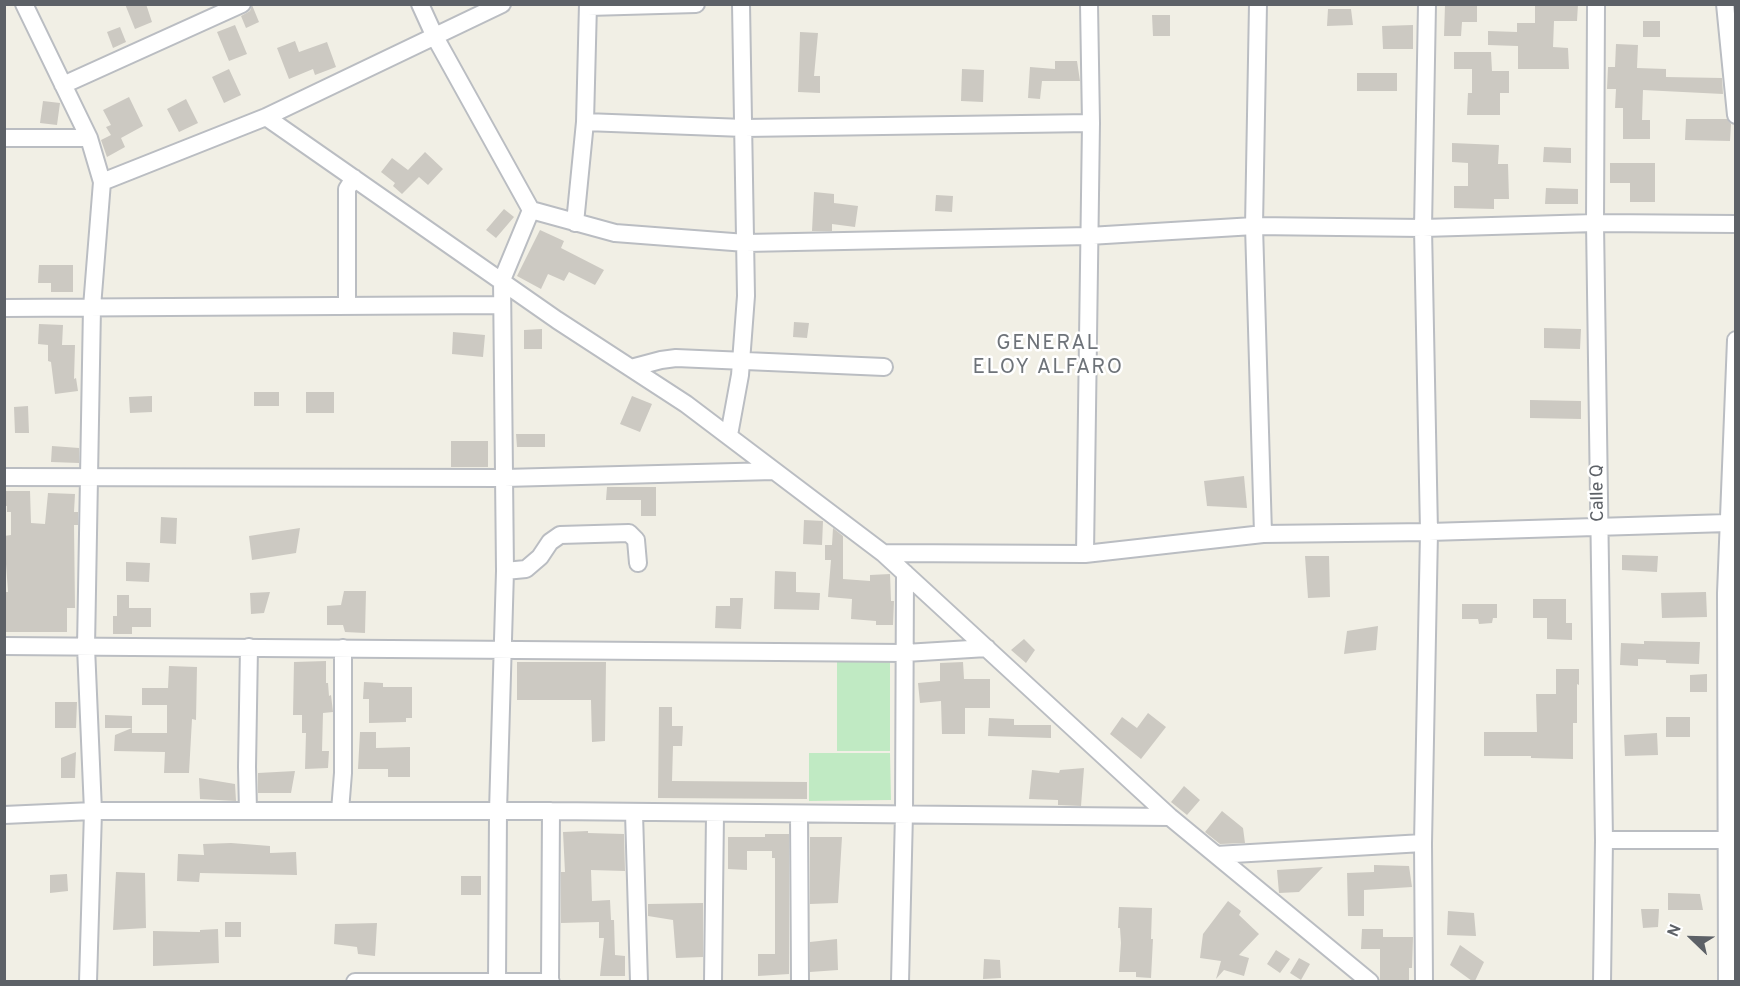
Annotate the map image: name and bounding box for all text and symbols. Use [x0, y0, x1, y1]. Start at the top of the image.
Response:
district label: GENERAL ELOY ALFARO [972, 332, 1124, 382]
street label: Calle Q [1588, 464, 1610, 522]
north arrow [1662, 908, 1722, 968]
text: N [1664, 922, 1687, 940]

